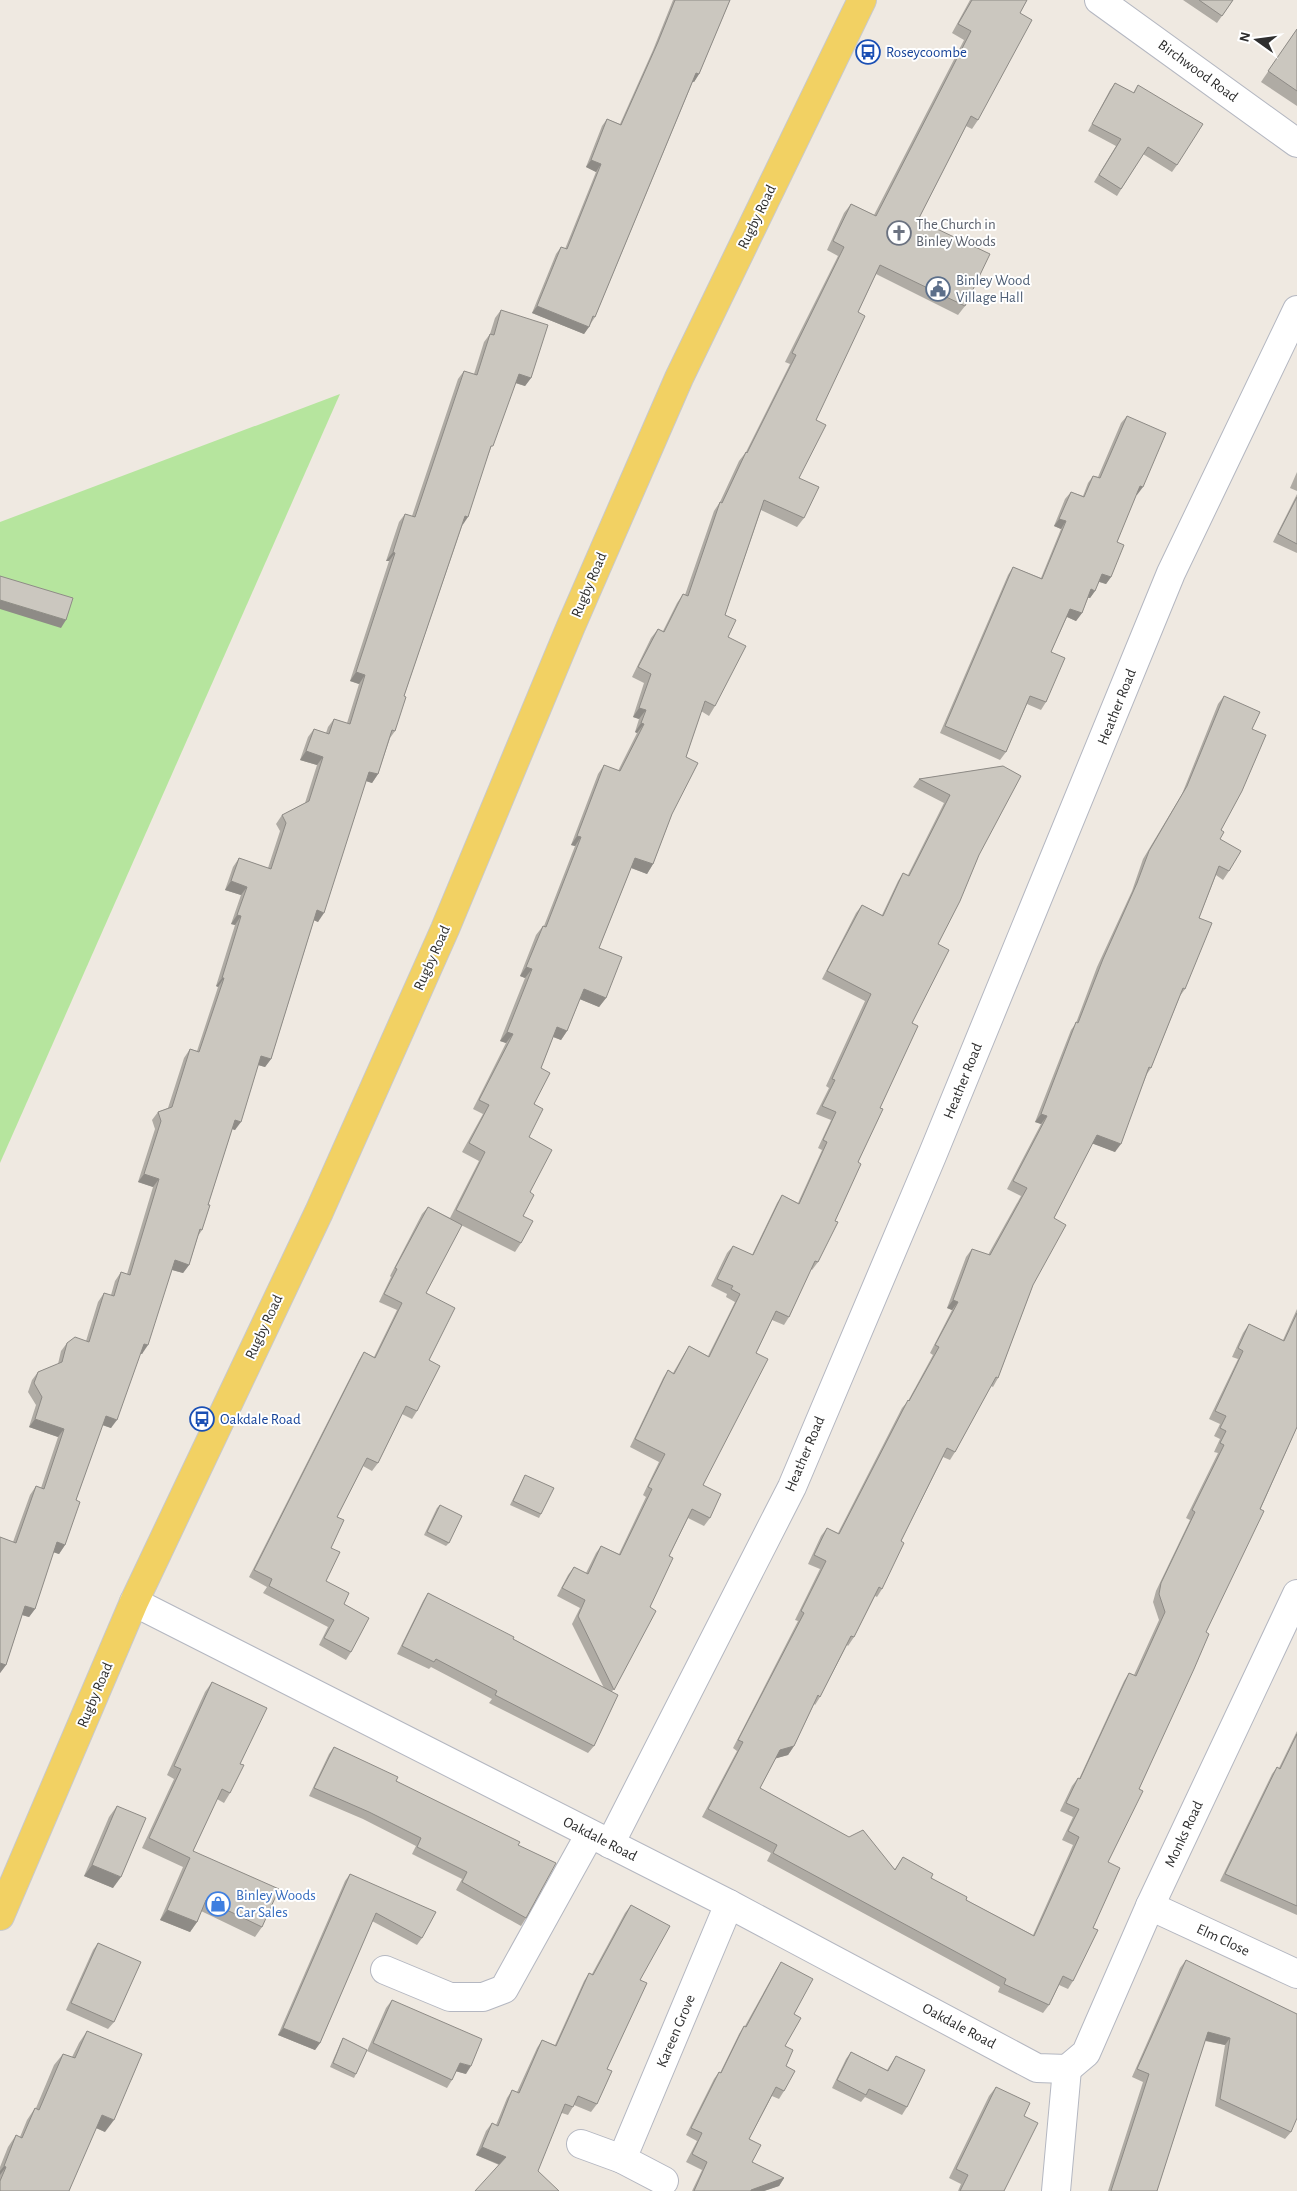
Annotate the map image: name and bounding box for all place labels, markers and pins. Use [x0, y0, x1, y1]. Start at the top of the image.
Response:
bus stop icon: Roseycoombe [855, 39, 881, 65]
place label: Roseycoombe [886, 45, 967, 60]
place label: The Church in Binley Woods [916, 217, 996, 249]
church icon: The Church in Binley Woods [886, 220, 912, 246]
place label: Binley Wood Village Hall [956, 273, 1030, 305]
public building icon: Binley Wood Village Hall [925, 276, 951, 302]
bus stop icon: Oakdale Road [189, 1406, 215, 1432]
place label: Oakdale Road [220, 1412, 301, 1427]
place label: Binley Woods Car Sales [236, 1888, 316, 1920]
shop icon: Binley Woods Car Sales [205, 1891, 231, 1917]

